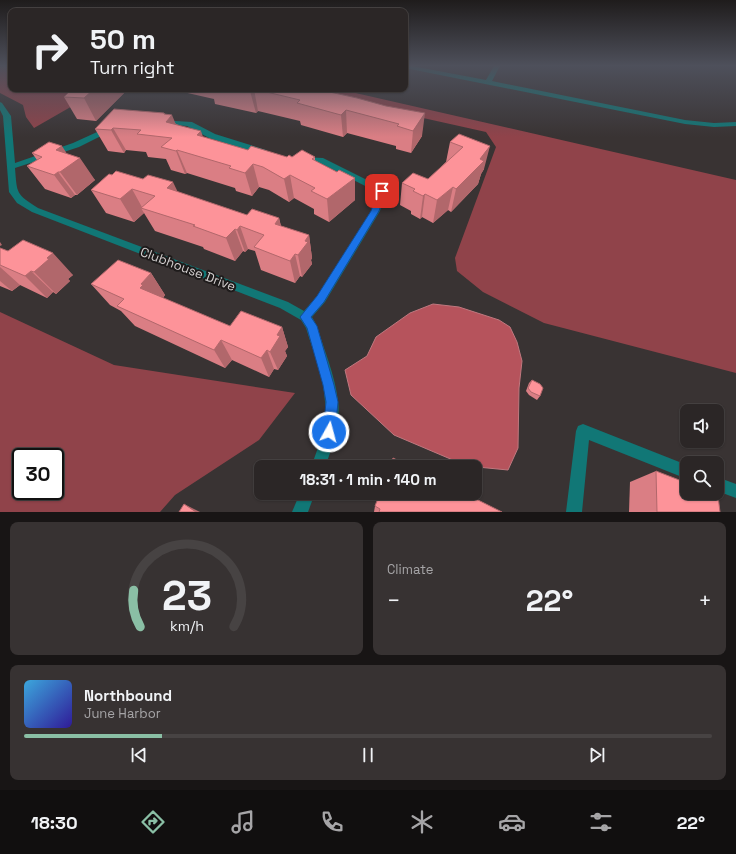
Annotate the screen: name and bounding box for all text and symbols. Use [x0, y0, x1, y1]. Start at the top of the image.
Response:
text: 50 m [90, 21, 156, 57]
icon: right [24, 24, 76, 76]
text: Turn right [90, 56, 174, 79]
pin [365, 174, 399, 208]
icon: arrive [371, 180, 393, 202]
street label: Clubhouse Drive [138, 243, 238, 295]
map controls [680, 404, 724, 500]
button: sound [680, 404, 724, 448]
position arrow [308, 411, 350, 453]
speed limit sign: 30 [12, 448, 64, 500]
button: search [680, 456, 724, 500]
text: 18:31 · 1 min · 140 m [300, 470, 436, 489]
text: Climate [387, 561, 433, 578]
text: 23 [162, 568, 212, 621]
text: 22° [526, 581, 573, 620]
text: − [387, 586, 401, 614]
text: + [698, 586, 712, 614]
text: km/h [169, 616, 204, 634]
text: Northbound [84, 686, 172, 705]
text: June Harbor [84, 705, 161, 722]
icon: previous [128, 744, 150, 766]
icon: pause [357, 744, 379, 766]
icon: next [586, 744, 608, 766]
icon: directions [139, 808, 167, 836]
icon: music [229, 808, 257, 836]
icon: phone [318, 808, 346, 836]
icon: climate [408, 808, 436, 836]
icon: car [498, 808, 526, 836]
icon: filters [587, 808, 615, 836]
text: 18:30 [31, 811, 78, 834]
text: 22° [677, 811, 705, 834]

